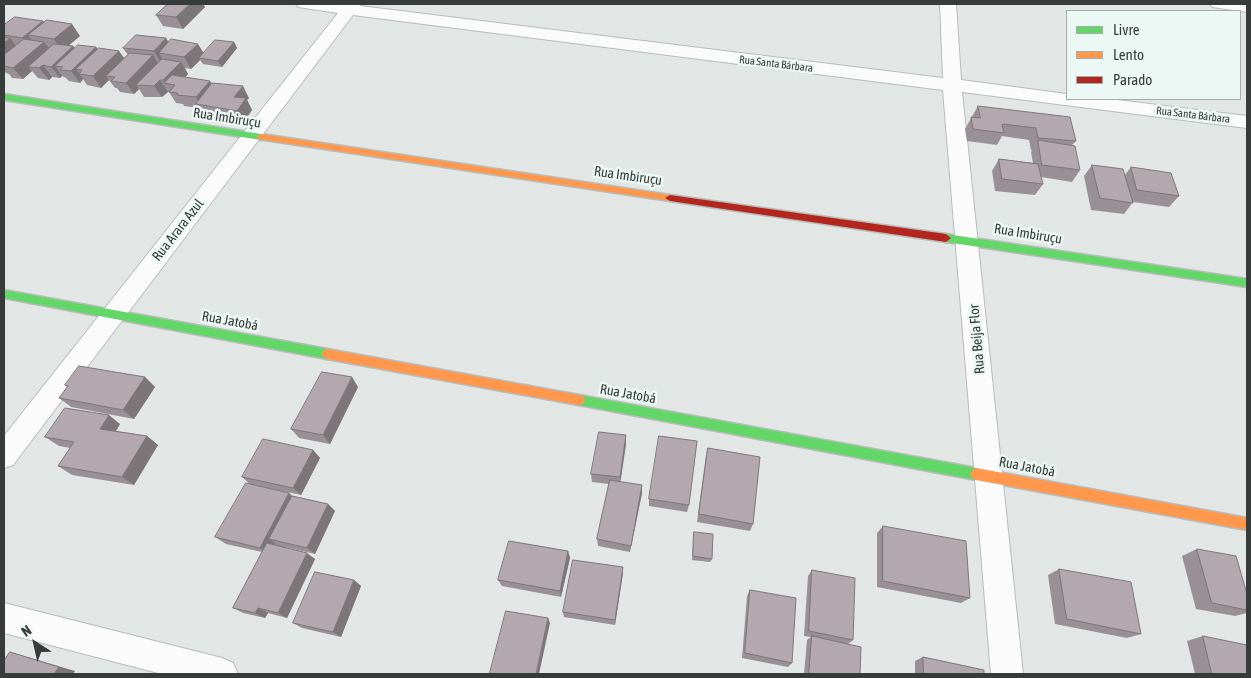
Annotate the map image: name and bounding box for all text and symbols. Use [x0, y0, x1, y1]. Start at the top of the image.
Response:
legend [1066, 10, 1241, 100]
text: Livre [1113, 21, 1140, 38]
text: Lento [1113, 46, 1144, 63]
street label: Rua Santa Bárbara [738, 53, 814, 75]
text: Parado [1113, 71, 1152, 88]
street label: Rua Imbiruçu [192, 104, 262, 132]
street label: Rua Santa Bárbara [1155, 104, 1231, 126]
street label: Rua Imbiruçu [593, 163, 663, 189]
street label: Rua Arara Azul [149, 196, 207, 264]
street label: Rua Imbiruçu [993, 220, 1063, 248]
street label: Rua Beija Flor [966, 303, 988, 375]
street label: Rua Jatobá [201, 308, 259, 334]
street label: Rua Jatobá [599, 381, 657, 407]
street label: Rua Jatobá [998, 453, 1056, 481]
north arrow [10, 618, 60, 668]
text: N [18, 622, 34, 640]

